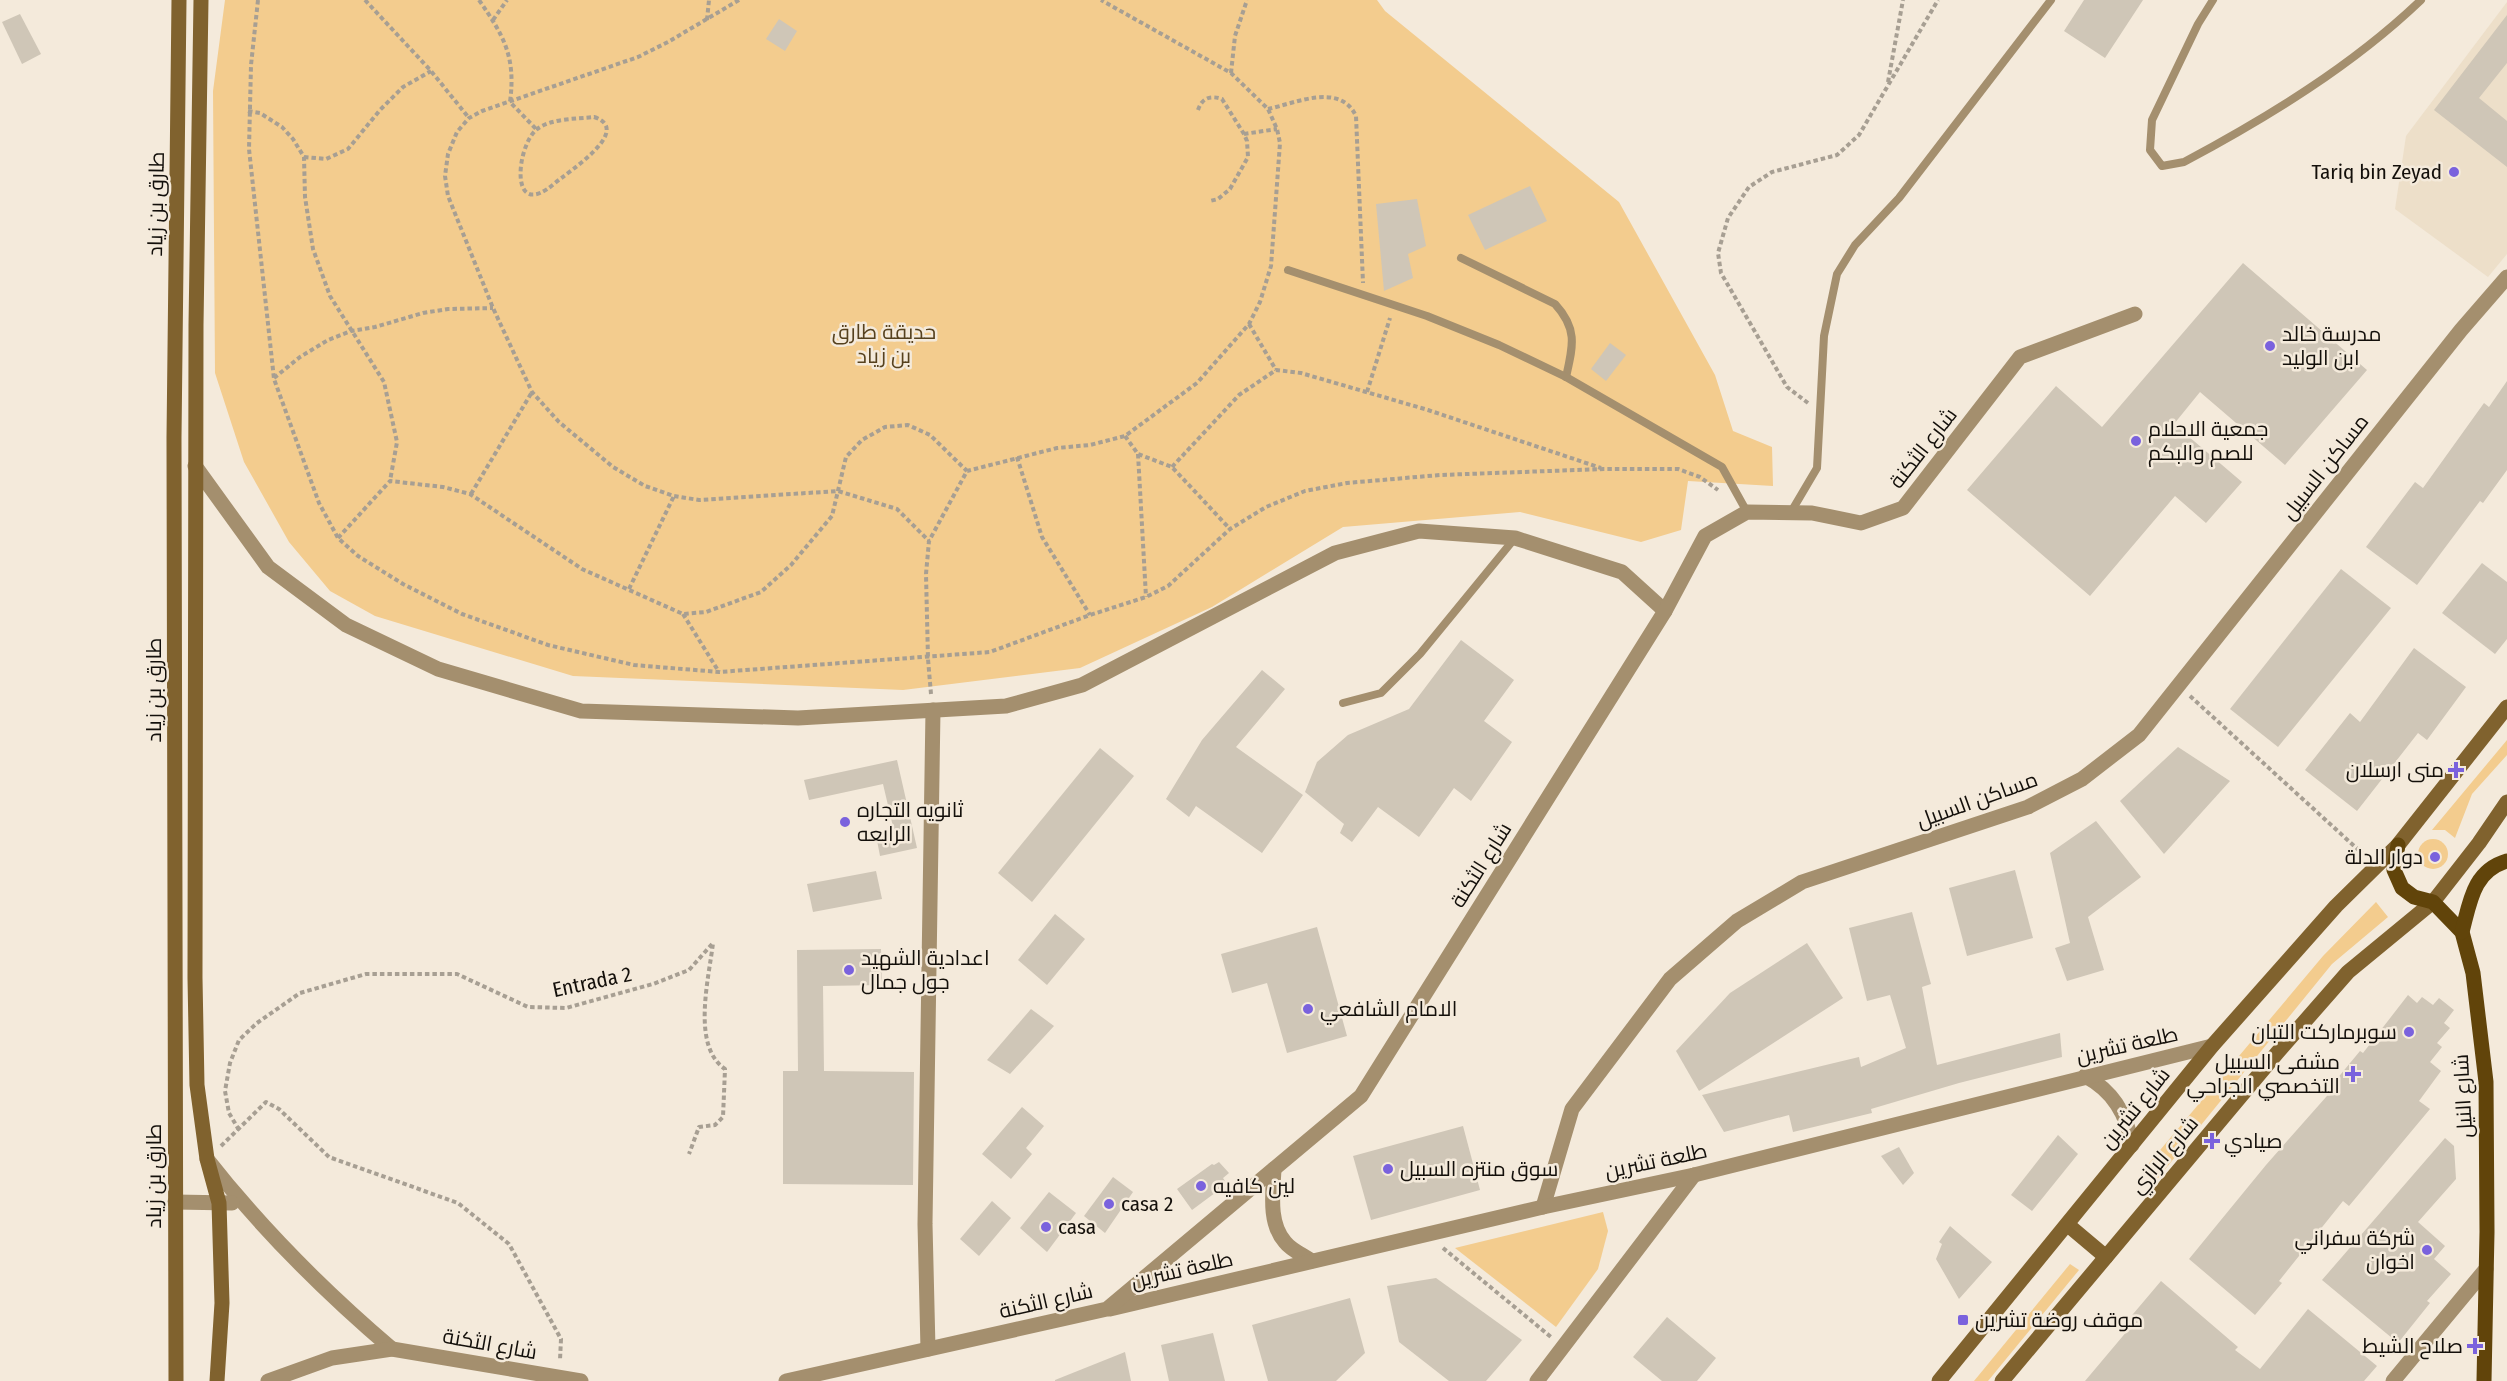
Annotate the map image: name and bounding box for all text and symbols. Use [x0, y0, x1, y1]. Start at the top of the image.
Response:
street label: طارق بن زياد [142, 151, 170, 257]
place label: Tariq bin Zeyad [2311, 159, 2442, 185]
marker: Tariq bin Zeyad [2447, 165, 2461, 179]
park label: حديقة طارق بن زياد [832, 319, 936, 369]
place label: مدرسة خالد ابن الوليد [2282, 321, 2382, 371]
marker: مدرسة خالد ابن الوليد [2263, 339, 2277, 353]
street label: شارع الثكنة [1883, 402, 1963, 494]
street label: مساكن السبيل [2276, 409, 2374, 525]
place label: جمعية الاحلام للصم والبكم [2148, 416, 2269, 467]
marker: جمعية الاحلام للصم والبكم [2129, 434, 2143, 448]
street label: طارق بن زياد [141, 638, 167, 742]
place label: منى ارسلان [2346, 757, 2444, 783]
marker: منى ارسلان [2449, 763, 2463, 777]
street label: مساكن السبيل [1913, 766, 2041, 834]
place label: ثانويه التجاره الرابعه [857, 797, 964, 847]
marker: ثانويه التجاره الرابعه [838, 815, 852, 829]
street label: شارع الثكنة [1445, 818, 1518, 913]
place label: دوار الدلة [2345, 844, 2423, 870]
marker: دوار الدلة [2428, 850, 2442, 864]
place label: اعدادية الشهيد جول جمال [861, 945, 990, 995]
street label: Entrada 2 [550, 961, 634, 1003]
marker: اعدادية الشهيد جول جمال [842, 963, 856, 977]
place label: الامام الشافعي [1320, 996, 1457, 1025]
marker: الامام الشافعي [1301, 1002, 1315, 1016]
place label: سوبرماركت التبان [2251, 1019, 2397, 1045]
street label: طلعة تشرين [2073, 1021, 2181, 1069]
marker: سوبرماركت التبان [2402, 1025, 2416, 1039]
place label: مشفى السبيل التخصصي الجراحي [2187, 1049, 2340, 1102]
street label: شارع النيل [2448, 1053, 2479, 1139]
street label: شارع تشرين [2094, 1062, 2176, 1155]
marker: مشفى السبيل التخصصي الجراحي [2344, 1065, 2362, 1083]
street label: شارع الرازي [2124, 1111, 2206, 1201]
street label: طارق بن زياد [141, 1124, 167, 1228]
place label: صيادي [2224, 1128, 2283, 1157]
marker: صيادي [2205, 1134, 2219, 1148]
street label: طلعة تشرين [1602, 1137, 1710, 1185]
place label: سوق منتزه السبيل [1400, 1156, 1558, 1182]
marker: سوق منتزه السبيل [1381, 1162, 1395, 1176]
place label: لين كافيه [1213, 1173, 1295, 1199]
marker: لين كافيه [1194, 1179, 1208, 1193]
place label: casa 2 [1121, 1191, 1173, 1217]
marker: casa 2 [1102, 1197, 1116, 1211]
place label: casa [1058, 1214, 1096, 1240]
marker: casa [1039, 1220, 1053, 1234]
place label: شركة سفراني اخوان [2295, 1225, 2415, 1275]
marker: شركة سفراني اخوان [2420, 1243, 2434, 1257]
street label: طلعة تشرين [1128, 1246, 1236, 1294]
street label: شارع الثكنة [997, 1278, 1096, 1325]
place label: موقف روضة تشرين [1975, 1307, 2143, 1333]
marker: موقف روضة تشرين [1956, 1313, 1970, 1327]
street label: شارع الثكنة [441, 1323, 539, 1366]
place label: صلاح الشيط [2362, 1333, 2463, 1360]
marker: صلاح الشيط [2468, 1339, 2482, 1353]

